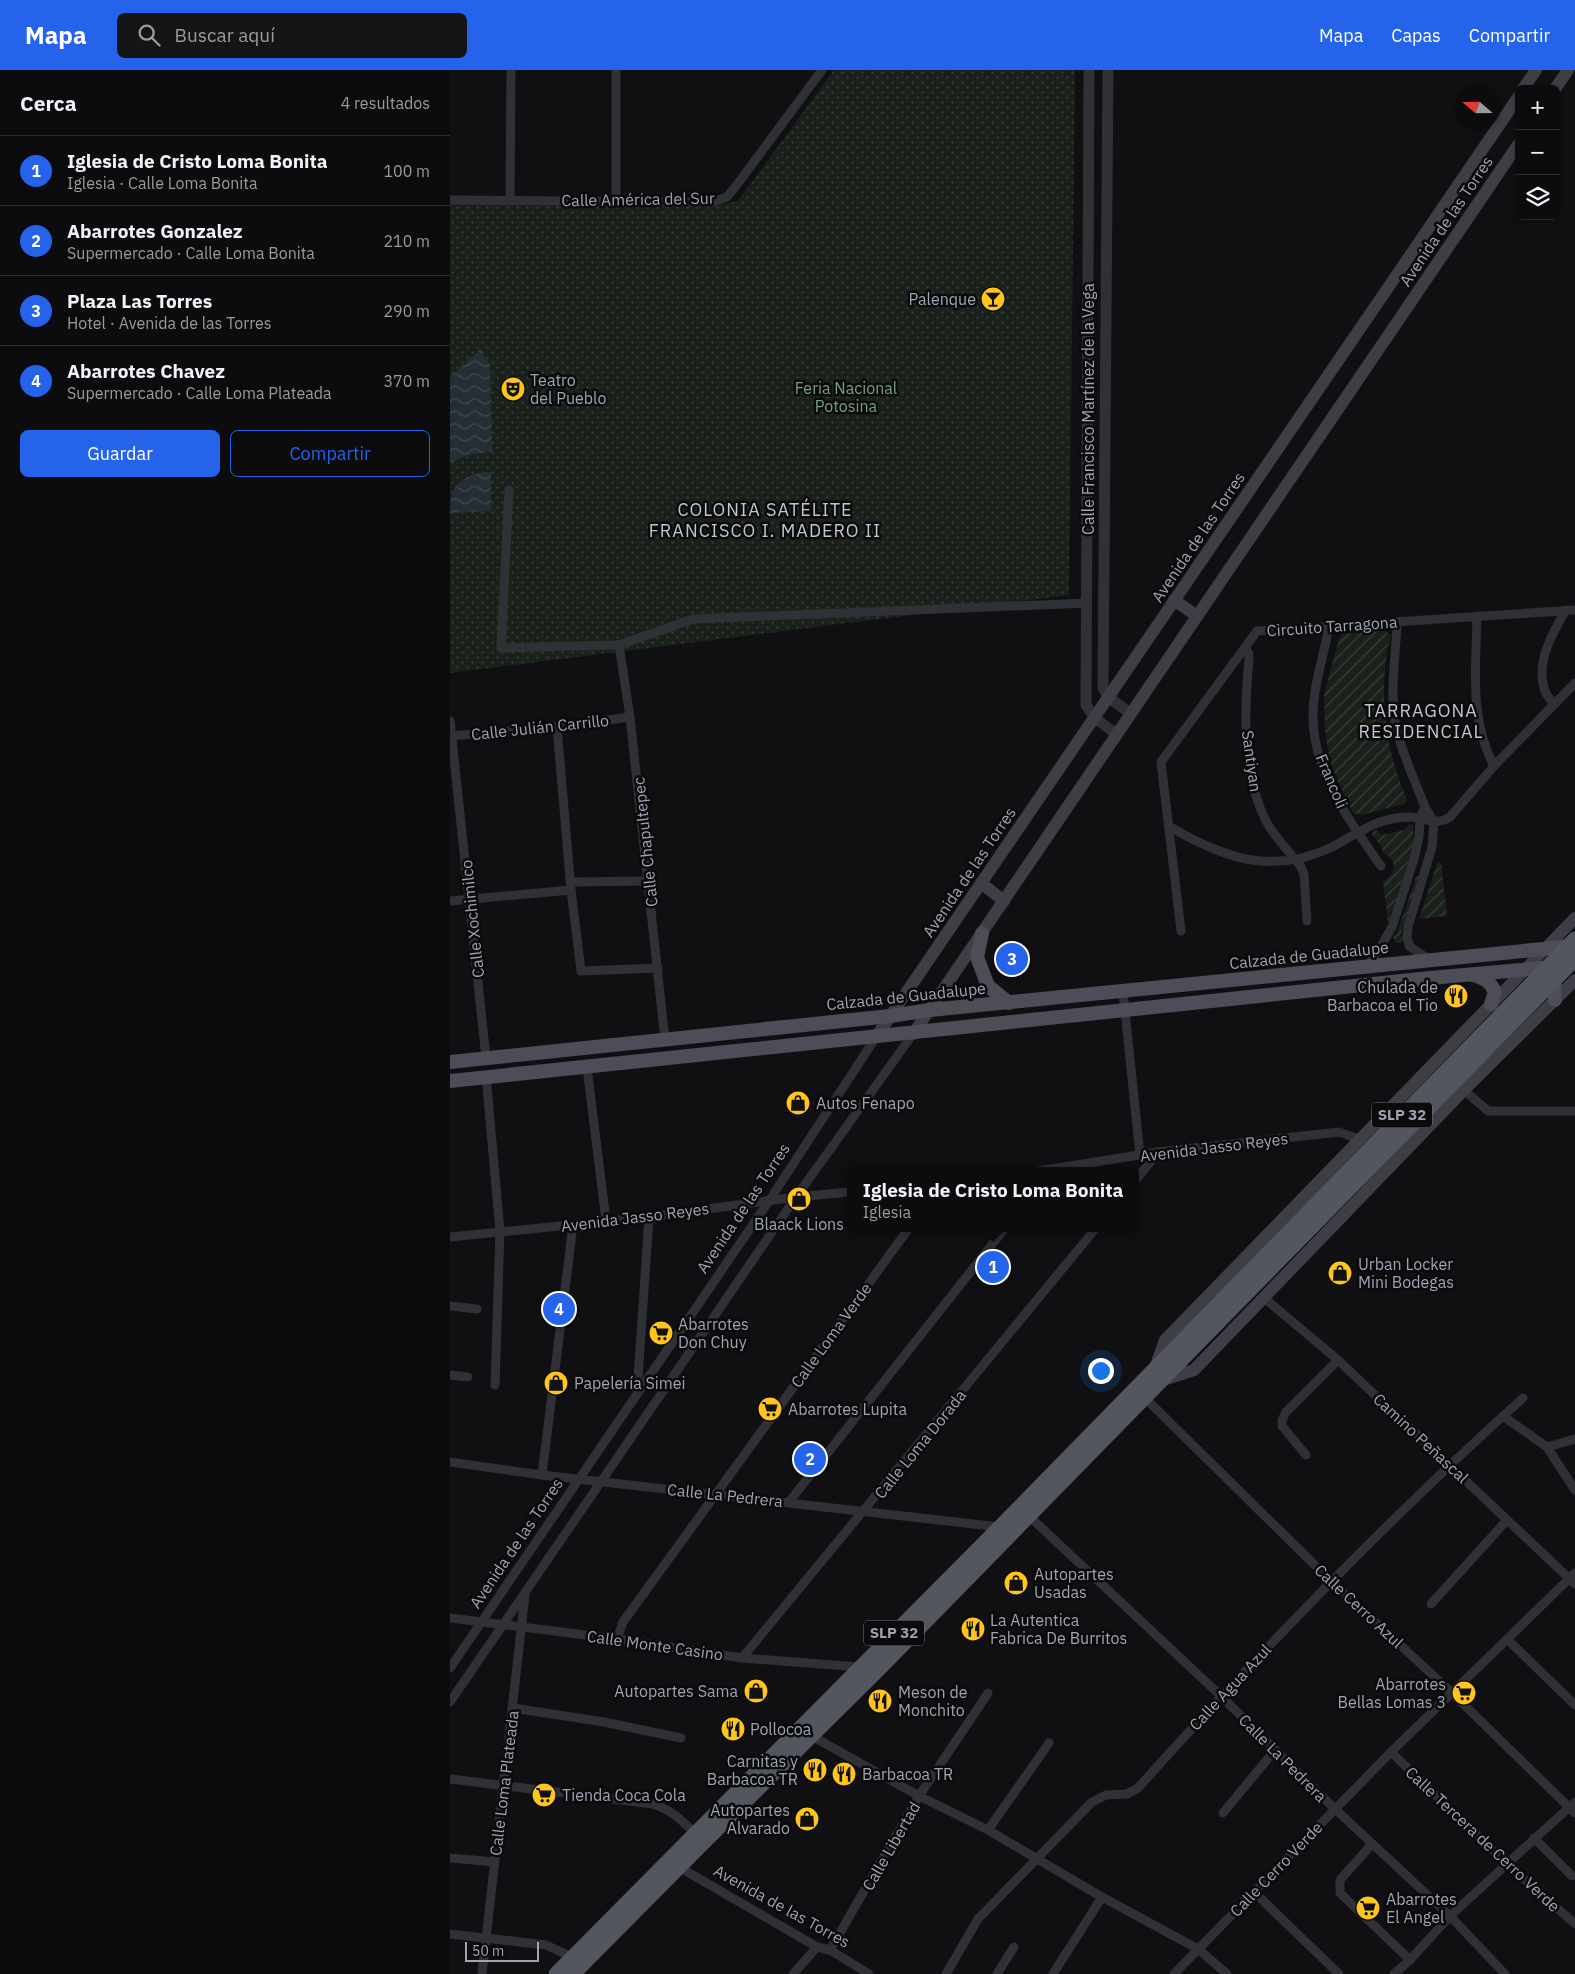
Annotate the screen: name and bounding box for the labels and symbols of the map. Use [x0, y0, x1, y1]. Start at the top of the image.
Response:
north arrow [1455, 85, 1500, 130]
street label: Avenida de las Torres [1395, 152, 1497, 290]
street label: Calle América del Sur [561, 188, 715, 210]
street label: Calle Francisco Martínez de la Vega [1078, 283, 1098, 535]
bar icon: Palenque [980, 286, 1006, 312]
place label: Palenque [909, 289, 976, 309]
place label: Teatro del Pueblo [530, 370, 606, 408]
theatre icon: Teatro del Pueblo [500, 376, 526, 402]
park label: Feria Nacional Potosina [795, 378, 897, 416]
street label: Avenida de las Torres [1147, 468, 1249, 606]
district label: COLONIA SATÉLITE FRANCISCO I. MADERO II [649, 498, 881, 542]
street label: Circuito Tarragona [1266, 611, 1398, 641]
district label: TARRAGONA RESIDENCIAL [1359, 699, 1483, 743]
street label: Calle Julián Carrillo [470, 710, 610, 744]
street label: Santiyan [1238, 729, 1266, 793]
street label: Francoli [1312, 751, 1352, 811]
street label: Calle Chapultepec [628, 776, 662, 908]
street label: Avenida de las Torres [918, 803, 1020, 941]
street label: Calle Xochimilco [456, 859, 488, 979]
street label: Calzada de Guadalupe [1228, 937, 1390, 973]
pin: 3 [996, 940, 1028, 978]
place label: Chulada de Barbacoa el Tio [1327, 977, 1438, 1015]
street label: Calzada de Guadalupe [825, 978, 987, 1014]
restaurant icon: Chulada de Barbacoa el Tio [1443, 983, 1469, 1009]
shop icon: Autos Fenapo [785, 1090, 811, 1116]
place label: Autos Fenapo [816, 1093, 915, 1113]
road number: SLP 32 [1372, 1102, 1432, 1128]
street label: Avenida Jasso Reyes [1139, 1128, 1289, 1166]
street label: Avenida de las Torres [692, 1139, 794, 1277]
shop icon: Blaack Lions [786, 1186, 812, 1212]
street label: Avenida Jasso Reyes [560, 1198, 710, 1236]
place label: Blaack Lions [754, 1214, 844, 1234]
pin: 1 [977, 1248, 1009, 1286]
place label: Urban Locker Mini Bodegas [1358, 1254, 1454, 1292]
shop icon: Urban Locker Mini Bodegas [1327, 1260, 1353, 1286]
street label: Calle Loma Verde [786, 1279, 876, 1391]
pin: 4 [543, 1290, 575, 1328]
place label: Abarrotes Don Chuy [678, 1314, 749, 1352]
supermarket icon: Abarrotes Don Chuy [648, 1320, 674, 1346]
your location [1088, 1358, 1114, 1384]
shop icon: Papelería Simei [543, 1370, 569, 1396]
place label: Papelería Simei [574, 1373, 686, 1393]
street label: Calle Loma Dorada [870, 1385, 970, 1503]
street label: Camino Peñascal [1369, 1389, 1473, 1487]
supermarket icon: Abarrotes Lupita [757, 1396, 783, 1422]
place label: Abarrotes Lupita [788, 1399, 907, 1419]
pin: 2 [794, 1440, 826, 1478]
street label: Avenida de las Torres [465, 1474, 567, 1612]
street label: Calle La Pedrera [666, 1479, 784, 1511]
street label: Calle Cerro Azul [1310, 1560, 1408, 1652]
place label: Autopartes Usadas [1034, 1564, 1114, 1602]
shop icon: Autopartes Usadas [1003, 1570, 1029, 1596]
place label: La Autentica Fabrica De Burritos [990, 1610, 1127, 1648]
restaurant icon: La Autentica Fabrica De Burritos [960, 1616, 986, 1642]
road number: SLP 32 [864, 1620, 924, 1646]
street label: Calle Monte Casino [586, 1626, 724, 1664]
street label: Calle Agua Azul [1185, 1640, 1275, 1734]
place label: Abarrotes Bellas Lomas 3 [1338, 1674, 1446, 1712]
shop icon: Autopartes Sama [743, 1678, 769, 1704]
supermarket icon: Abarrotes Bellas Lomas 3 [1451, 1680, 1477, 1706]
place label: Autopartes Sama [614, 1681, 738, 1701]
place label: Meson de Monchito [898, 1682, 968, 1720]
restaurant icon: Meson de Monchito [867, 1688, 893, 1714]
street label: Calle Loma Plateada [485, 1709, 523, 1857]
street label: Calle La Pedrera [1235, 1710, 1332, 1807]
restaurant icon: Pollocoa [720, 1716, 746, 1742]
place label: Pollocoa [750, 1719, 812, 1739]
place label: Carnitas y Barbacoa TR [707, 1751, 798, 1789]
restaurant icon: Carnitas y Barbacoa TR [802, 1757, 828, 1783]
restaurant icon: Barbacoa TR [831, 1761, 857, 1787]
street label: Calle Tercera de Cerro Verde [1402, 1762, 1565, 1916]
place label: Barbacoa TR [862, 1764, 953, 1784]
supermarket icon: Tienda Coca Cola [531, 1782, 557, 1808]
place label: Tienda Coca Cola [562, 1785, 686, 1805]
street label: Calle Libertad [858, 1798, 924, 1894]
place label: Autopartes Alvarado [710, 1800, 790, 1838]
shop icon: Autopartes Alvarado [794, 1806, 820, 1832]
street label: Calle Cerro Verde [1225, 1817, 1327, 1921]
street label: Avenida de las Torres [710, 1860, 854, 1952]
place label: Abarrotes El Angel [1386, 1889, 1457, 1927]
supermarket icon: Abarrotes El Angel [1355, 1895, 1381, 1921]
scale bar [465, 1939, 539, 1962]

